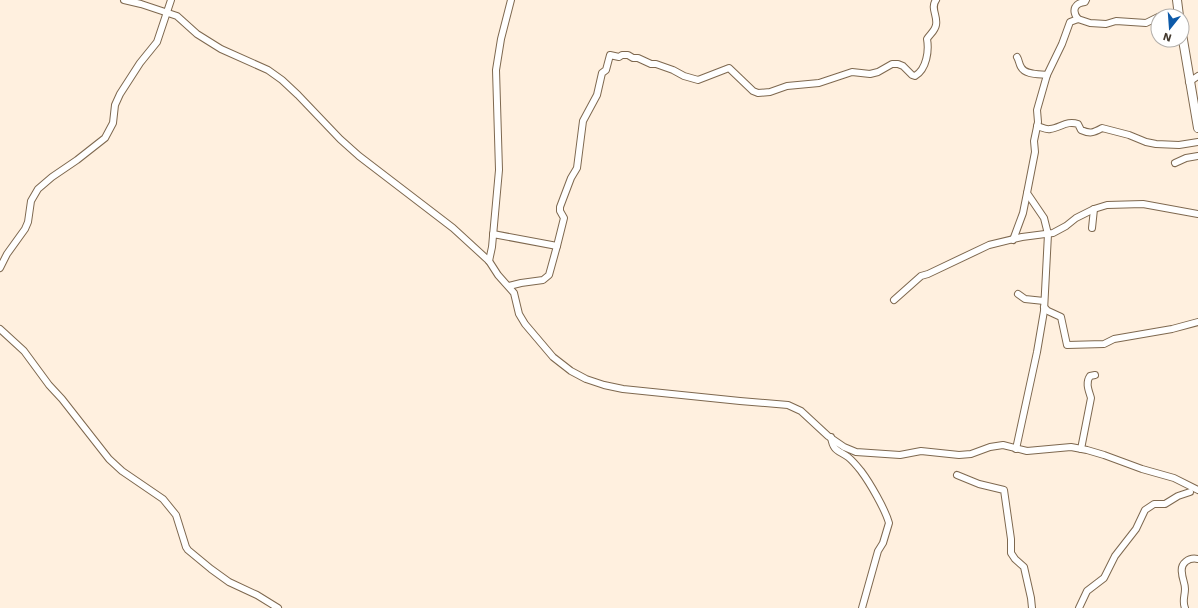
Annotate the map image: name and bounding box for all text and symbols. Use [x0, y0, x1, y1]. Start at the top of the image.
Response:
north arrow [1150, 8, 1190, 48]
text: N [1161, 30, 1173, 44]

